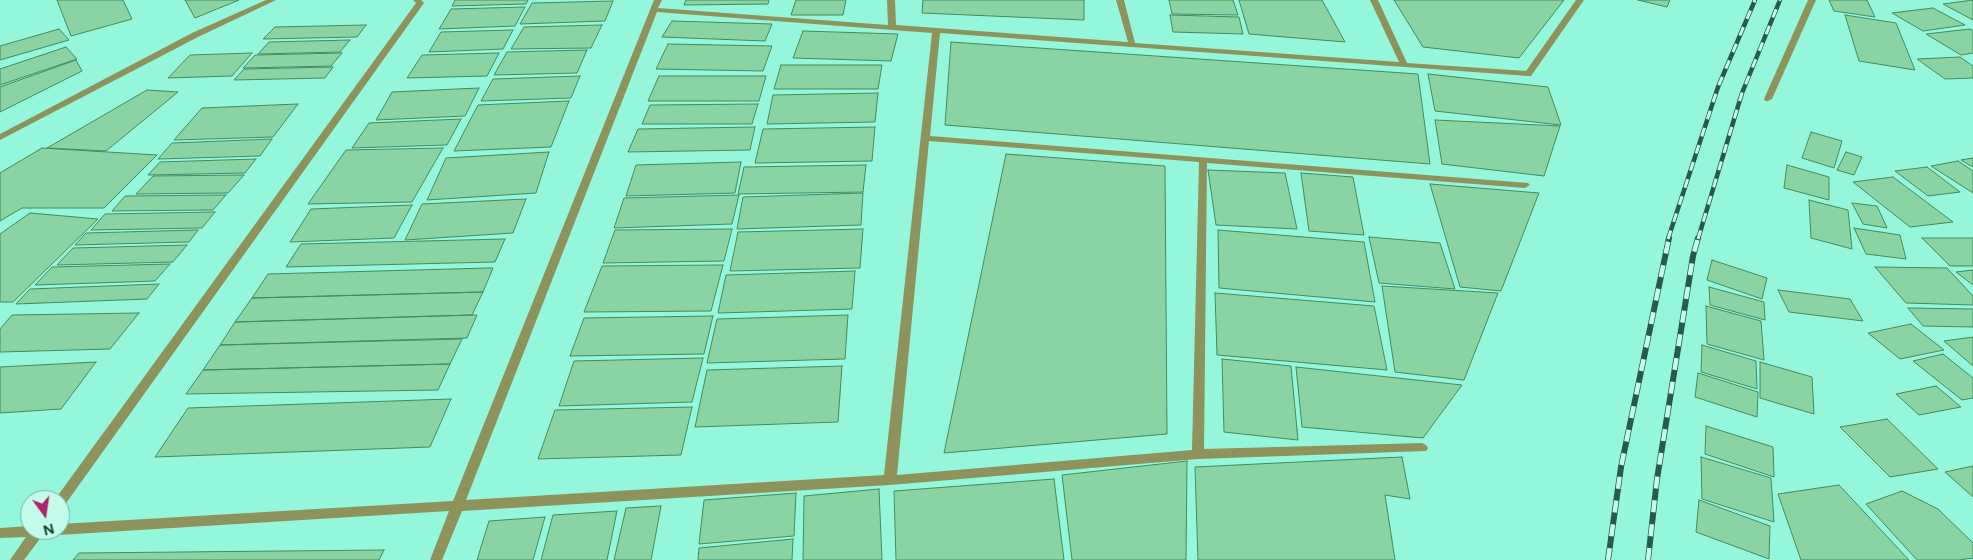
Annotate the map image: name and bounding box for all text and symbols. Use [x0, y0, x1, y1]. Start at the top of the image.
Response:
north arrow [20, 490, 70, 540]
text: N [41, 520, 56, 539]

